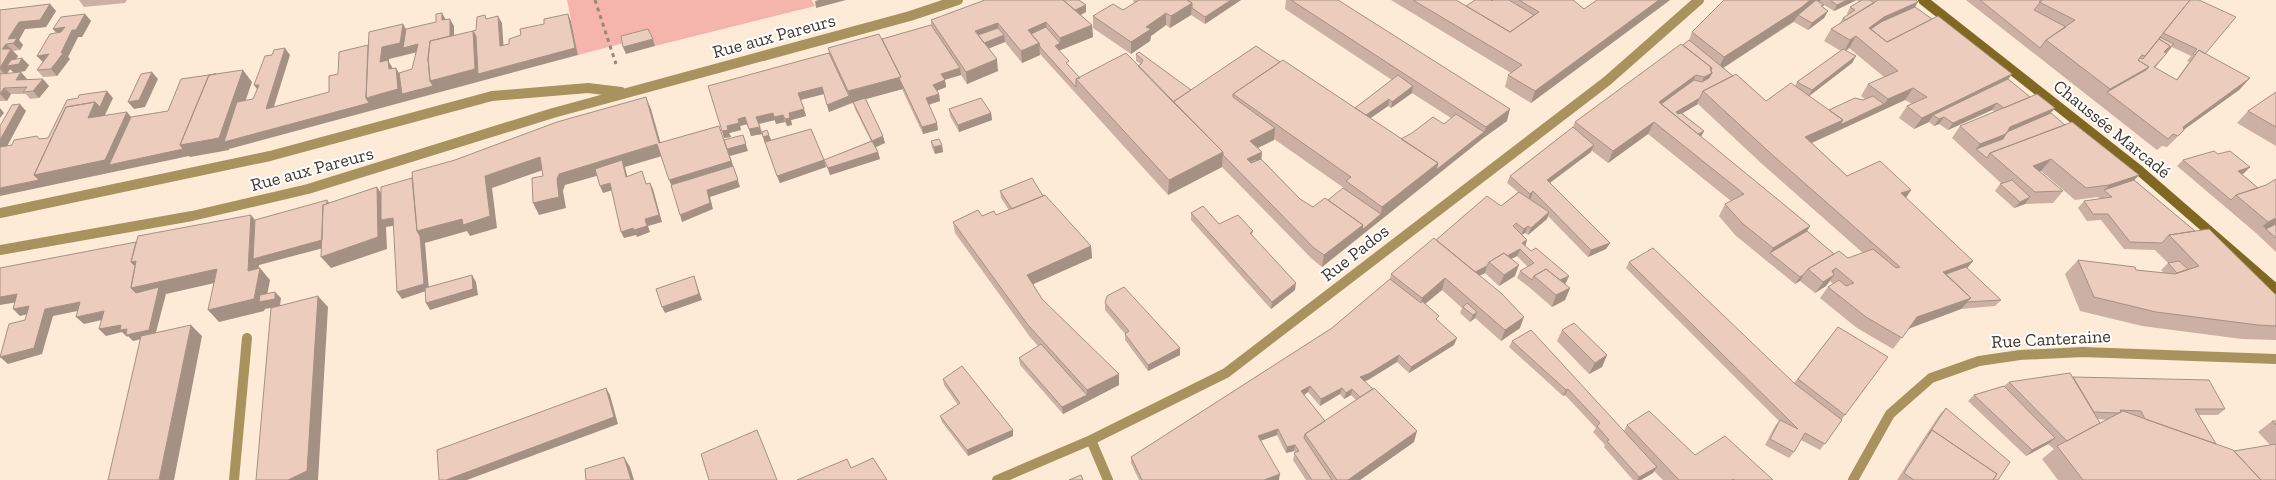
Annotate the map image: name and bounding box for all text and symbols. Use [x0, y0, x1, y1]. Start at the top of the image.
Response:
street label: Rue aux Pareurs [710, 9, 838, 63]
street label: Chaussée Marcadé [2049, 75, 2175, 183]
street label: Rue aux Pareurs [248, 142, 376, 196]
street label: Rue Pados [1317, 220, 1393, 286]
street label: Rue Canteraine [1991, 325, 2111, 353]

